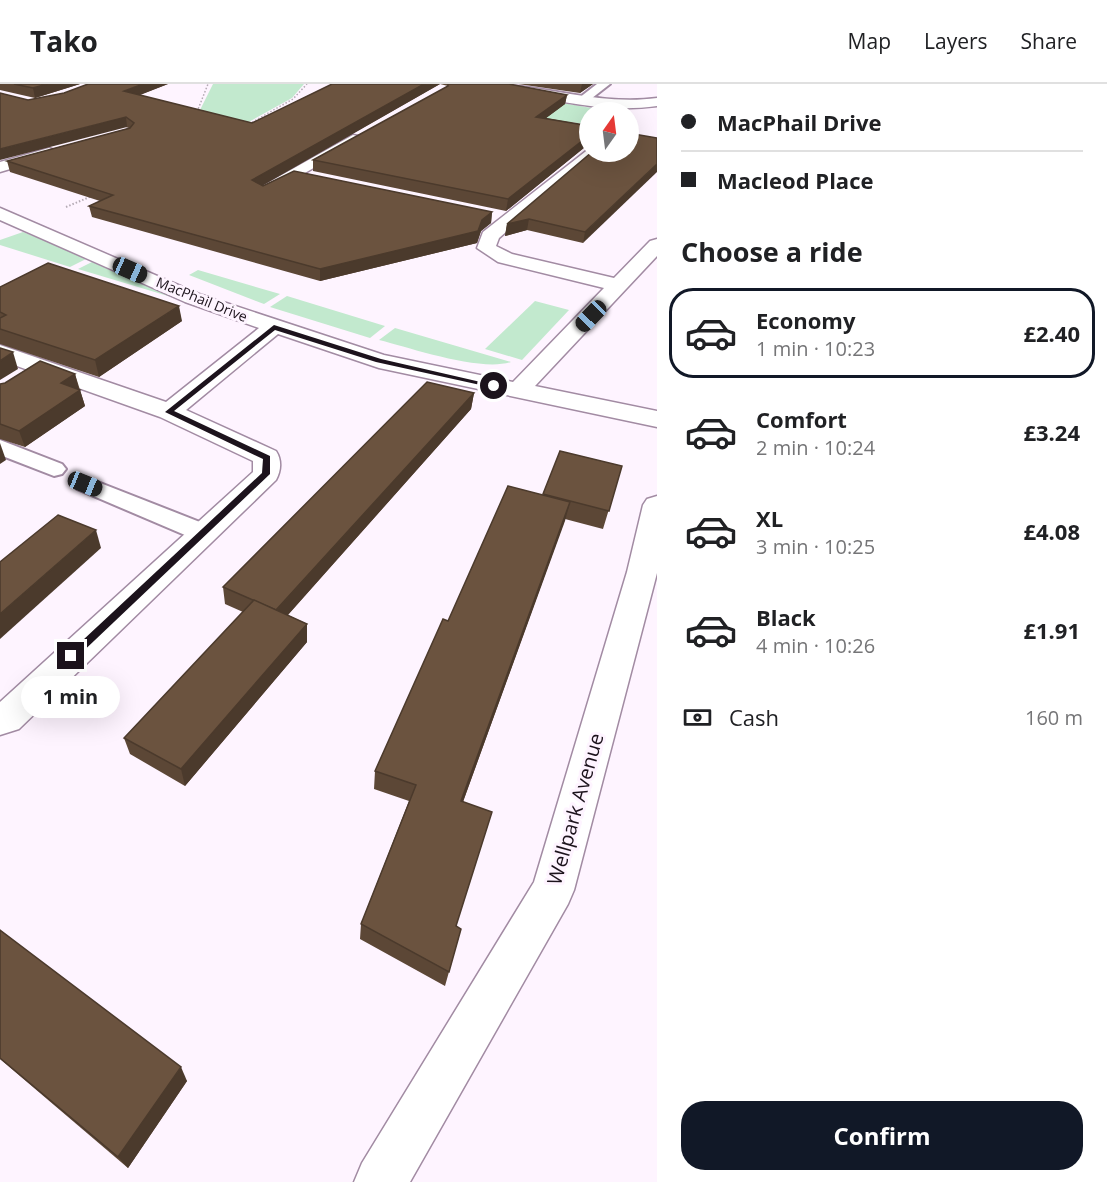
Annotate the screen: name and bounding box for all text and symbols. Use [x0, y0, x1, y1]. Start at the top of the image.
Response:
text: Tako [30, 22, 98, 60]
text: Map [848, 27, 891, 55]
text: Layers [924, 27, 988, 55]
text: Share [1021, 27, 1077, 55]
north arrow [579, 102, 639, 162]
map controls [579, 102, 639, 162]
text: MacPhail Drive [717, 107, 882, 137]
text: Macleod Place [717, 165, 873, 195]
text: Choose a ride [681, 233, 863, 270]
car [110, 254, 150, 286]
street label: MacPhail Drive [154, 272, 251, 326]
car [572, 297, 610, 335]
text: Economy [756, 305, 855, 335]
icon: car [684, 306, 738, 360]
text: £2.40 [1023, 318, 1080, 348]
text: 1 min · 10:23 [756, 335, 875, 362]
route start [480, 372, 507, 399]
text: Comfort [756, 404, 847, 434]
icon: car [684, 405, 738, 459]
text: £3.24 [1023, 417, 1080, 447]
text: 2 min · 10:24 [756, 434, 875, 461]
car [65, 469, 105, 499]
text: XL [756, 503, 783, 533]
icon: car [684, 504, 738, 558]
text: £4.08 [1023, 516, 1080, 546]
text: 3 min · 10:25 [756, 533, 875, 560]
text: Black [756, 602, 816, 632]
icon: car [684, 603, 738, 657]
text: £1.91 [1023, 615, 1080, 645]
text: 4 min · 10:26 [756, 632, 875, 659]
route end [57, 642, 84, 669]
callout: 1 min [22, 677, 121, 719]
text: 1 min [43, 683, 98, 710]
icon: cash [681, 701, 714, 734]
text: Cash [729, 702, 779, 732]
text: 160 m [1025, 704, 1083, 731]
street label: Wellpark Avenue [540, 730, 610, 888]
button: Confirm [681, 1101, 1083, 1170]

